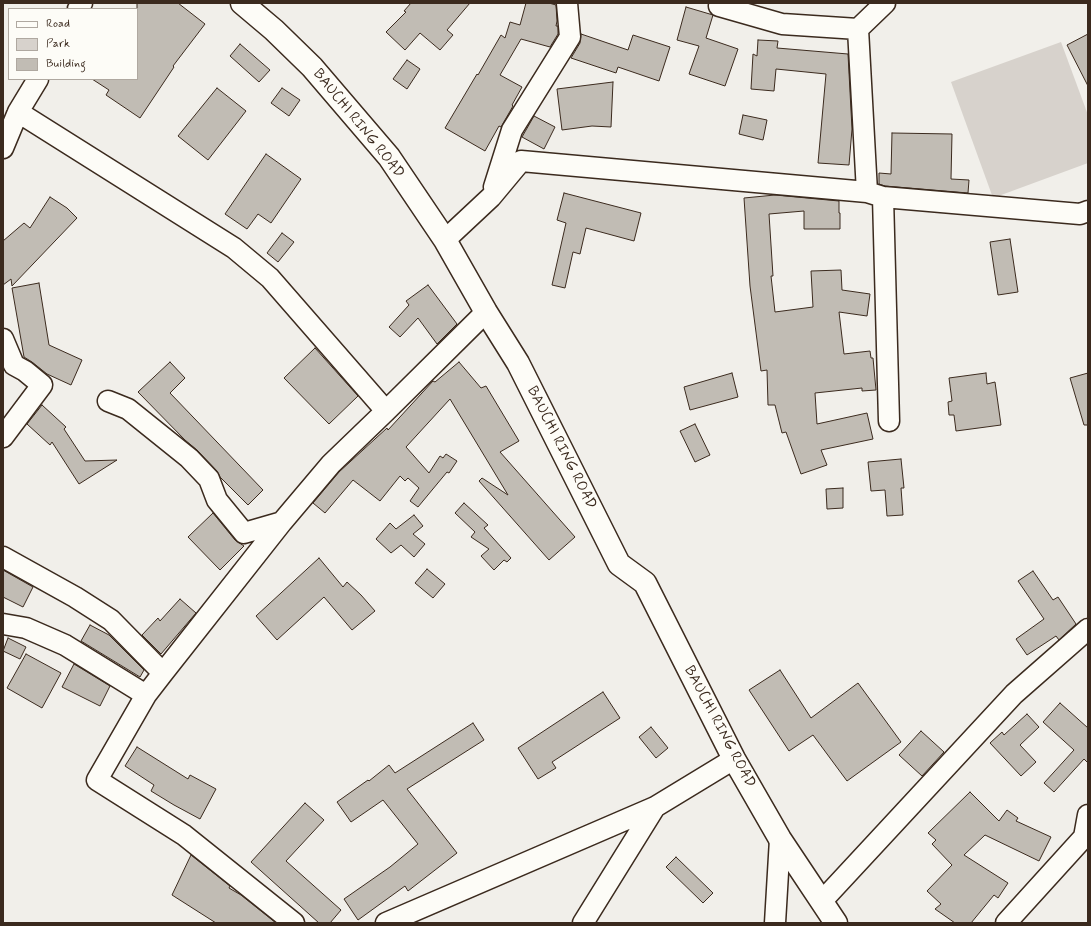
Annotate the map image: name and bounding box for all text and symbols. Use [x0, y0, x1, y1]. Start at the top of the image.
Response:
legend [8, 8, 138, 80]
text: Road [46, 16, 70, 32]
text: Park [46, 36, 70, 52]
text: Building [46, 56, 86, 72]
street label: BAUCHI RING ROAD [308, 66, 408, 182]
street label: BAUCHI RING ROAD [522, 384, 600, 512]
street label: BAUCHI RING ROAD [679, 663, 759, 791]

